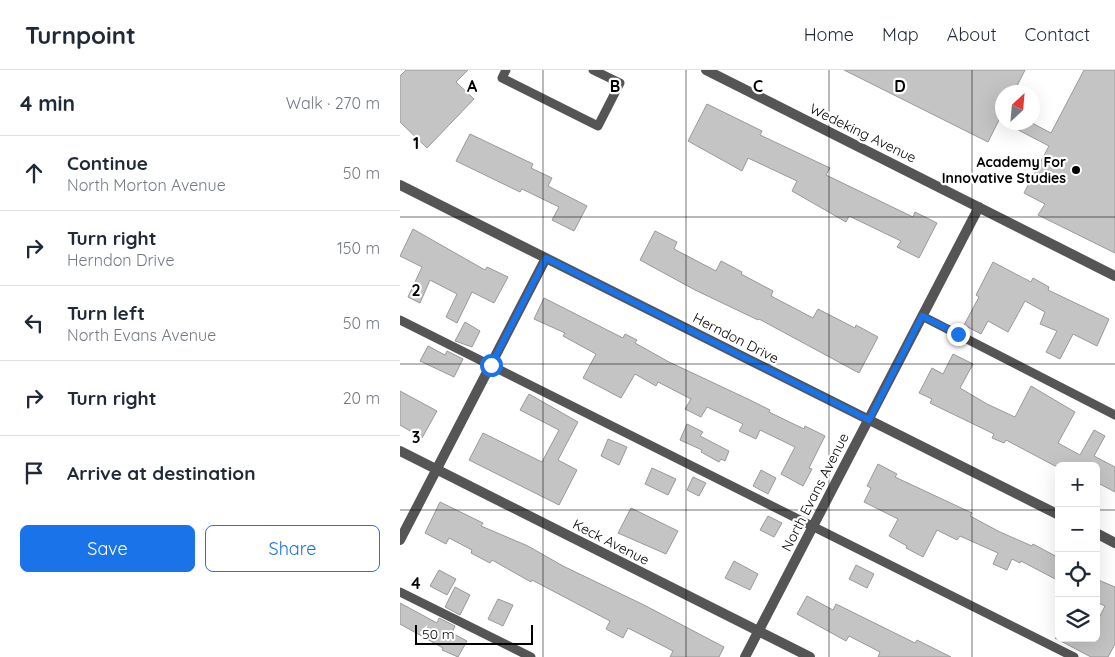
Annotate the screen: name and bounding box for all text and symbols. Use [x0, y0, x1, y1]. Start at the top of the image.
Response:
text: Turnpoint [25, 20, 136, 50]
text: Home [804, 23, 854, 46]
text: Map [882, 23, 919, 46]
text: About [947, 23, 997, 46]
text: Contact [1025, 23, 1090, 46]
text: A [467, 76, 478, 96]
text: B [610, 76, 620, 96]
text: C [753, 76, 763, 96]
text: D [894, 76, 906, 96]
north arrow [995, 85, 1040, 130]
text: 4 min [20, 90, 75, 116]
text: Walk · 270 m [286, 93, 380, 113]
street label: Wedeking Avenue [807, 99, 919, 167]
text: 1 [413, 133, 419, 153]
text: Continue [67, 151, 148, 175]
place label: Academy For Innovative Studies [942, 153, 1066, 187]
icon: ahead [20, 159, 48, 187]
text: 50 m [343, 163, 380, 183]
marker: Academy For Innovative Studies [1070, 164, 1082, 176]
text: North Morton Avenue [67, 175, 226, 195]
text: Turn right [67, 226, 156, 250]
icon: right [20, 234, 48, 262]
text: 150 m [337, 238, 380, 258]
text: Herndon Drive [67, 250, 174, 270]
text: 2 [411, 280, 421, 300]
text: Turn left [67, 301, 145, 325]
icon: left [20, 309, 48, 337]
street label: Herndon Drive [690, 309, 782, 367]
text: 50 m [343, 313, 380, 333]
route end [947, 323, 970, 346]
text: North Evans Avenue [67, 325, 216, 345]
route start [480, 354, 503, 377]
icon: right [20, 384, 48, 412]
text: Turn right [67, 386, 156, 410]
text: 20 m [343, 388, 380, 408]
text: 3 [412, 427, 420, 447]
street label: North Evans Avenue [777, 430, 853, 554]
icon: arrive [20, 459, 48, 487]
text: Arrive at destination [67, 461, 256, 485]
map controls [1055, 462, 1100, 642]
button: + [1055, 462, 1100, 507]
button: − [1055, 507, 1100, 552]
street label: Keck Avenue [570, 515, 652, 569]
button: Save [20, 525, 195, 572]
button: Share [205, 525, 380, 572]
button: locate [1055, 552, 1100, 597]
text: 4 [411, 573, 421, 593]
button: layers [1055, 597, 1100, 642]
scale bar [415, 622, 532, 645]
text: 50 m [422, 625, 455, 643]

